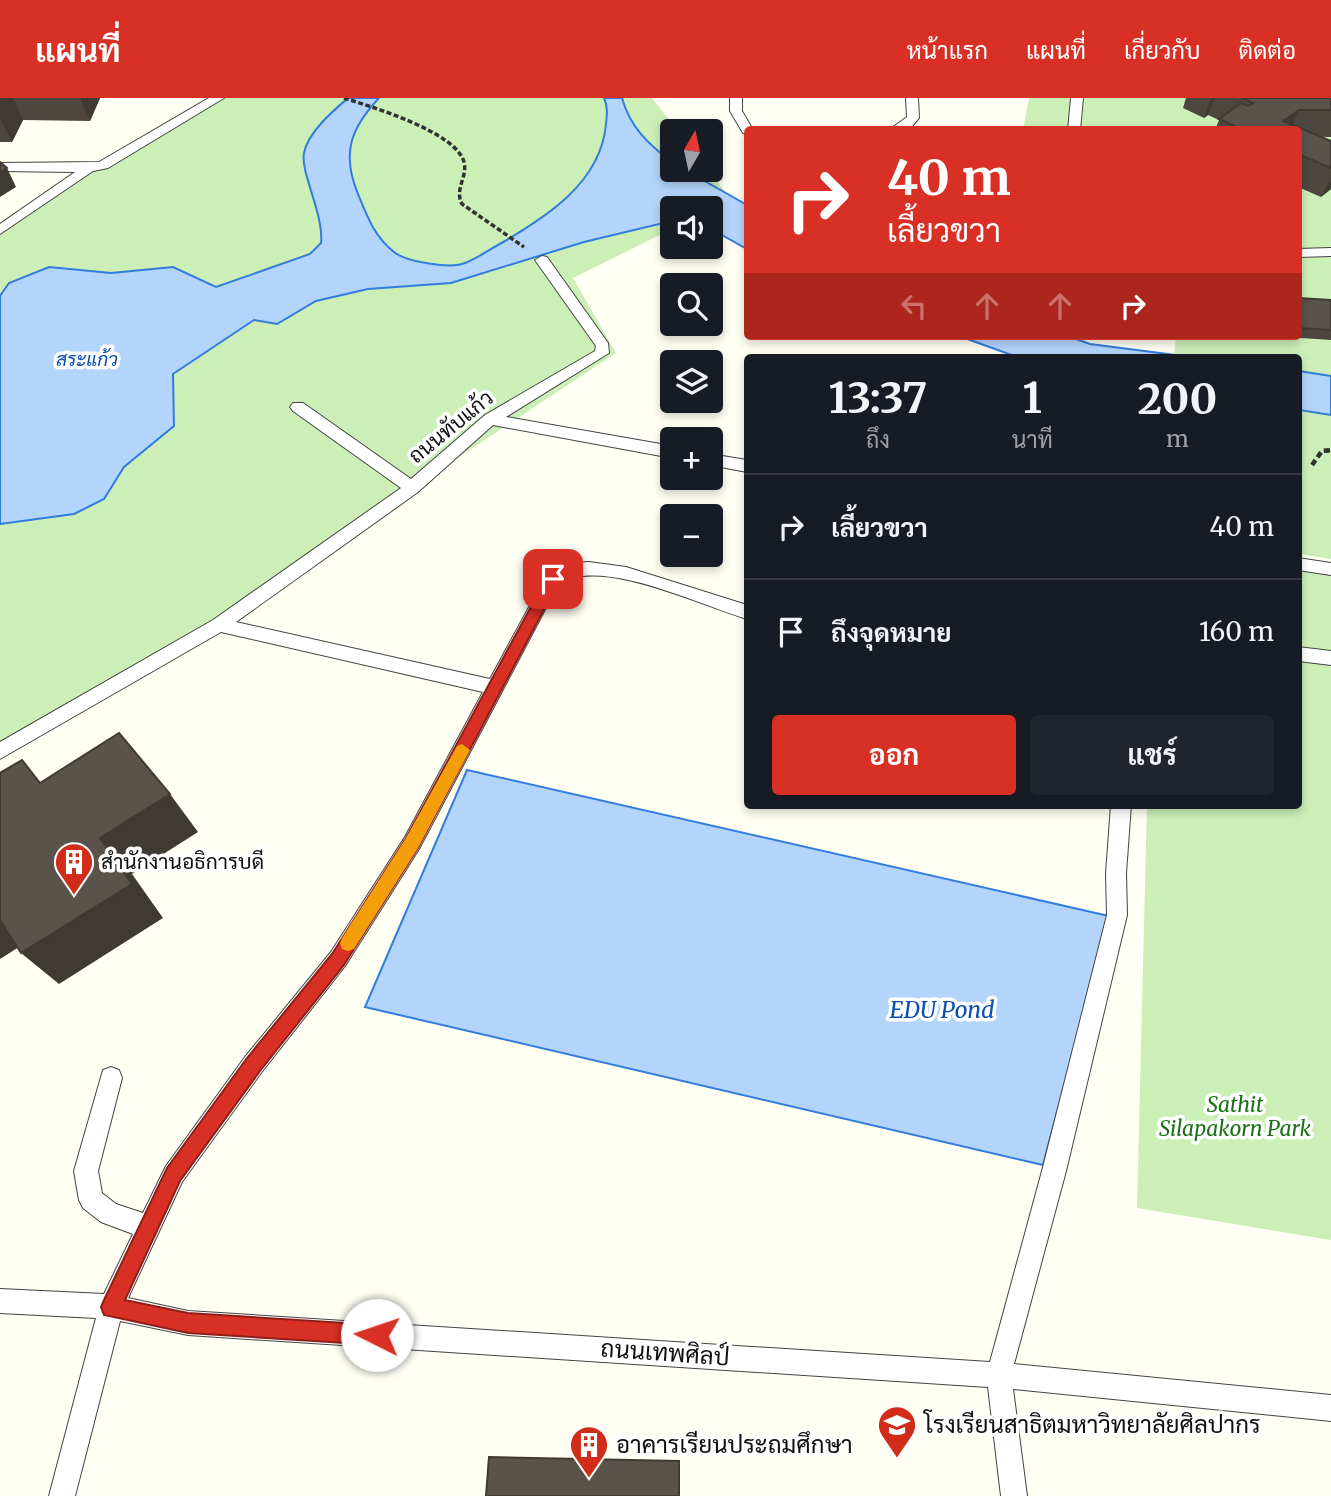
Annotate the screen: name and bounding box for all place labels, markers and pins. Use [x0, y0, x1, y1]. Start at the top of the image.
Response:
pin [523, 549, 583, 609]
building icon: สำนักงานอธิการบดี [53, 841, 95, 896]
place label: สำนักงานอธิการบดี [101, 848, 264, 875]
school or university icon: โรงเรียนสาธิตมหาวิทยาลัยศิลปากร [876, 1404, 918, 1459]
place label: โรงเรียนสาธิตมหาวิทยาลัยศิลปากร [922, 1409, 1261, 1440]
building icon: อาคารเรียนประถมศึกษา [568, 1424, 610, 1479]
place label: อาคารเรียนประถมศึกษา [616, 1429, 853, 1460]

